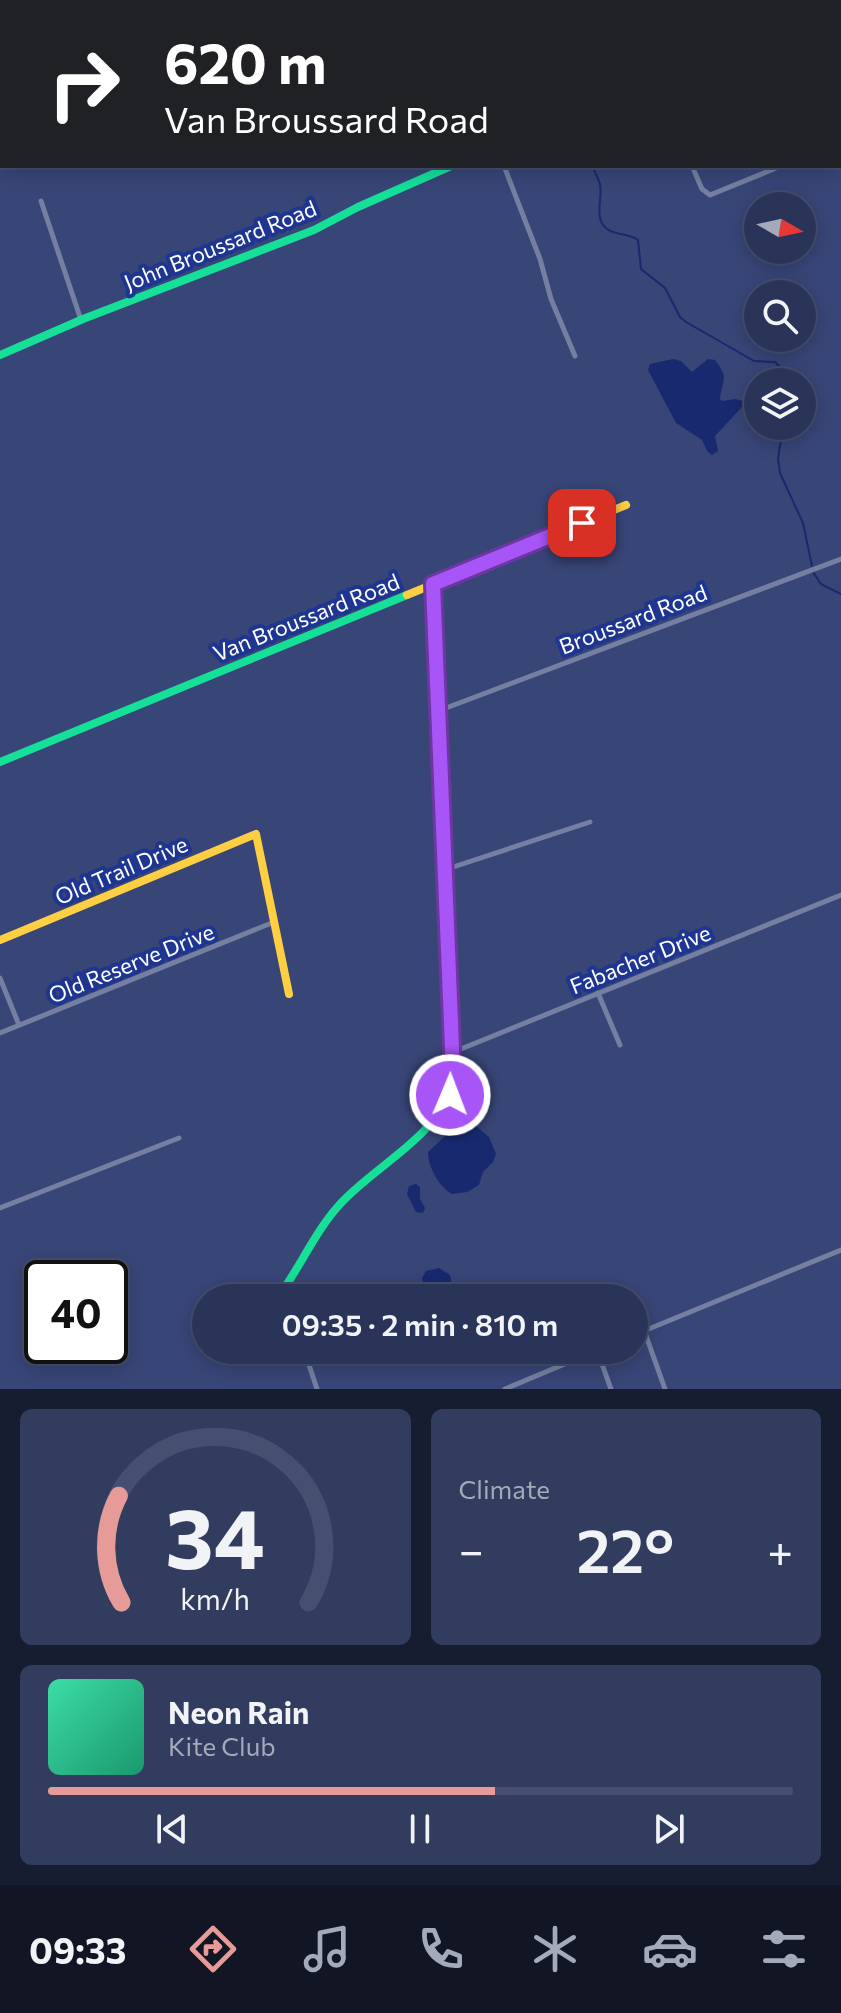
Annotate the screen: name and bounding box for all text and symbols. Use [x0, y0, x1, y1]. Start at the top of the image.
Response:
text: 620 m [164, 27, 327, 96]
icon: right [32, 32, 136, 136]
text: Van Broussard Road [164, 96, 489, 140]
north arrow [744, 192, 816, 264]
map controls [744, 192, 816, 440]
street label: John Broussard Road [120, 194, 320, 296]
button: search [744, 280, 816, 352]
button: layers [744, 368, 816, 440]
pin [548, 489, 616, 557]
icon: arrive [560, 501, 604, 545]
street label: Van Broussard Road [209, 567, 403, 667]
street label: Broussard Road [555, 578, 711, 660]
street label: Old Trail Drive [51, 830, 191, 910]
street label: Old Reserve Drive [44, 917, 218, 1009]
street label: Fabacher Drive [566, 918, 714, 1000]
position arrow [408, 1053, 492, 1137]
speed limit sign: 40 [24, 1260, 128, 1364]
text: 09:35 · 2 min · 810 m [282, 1305, 558, 1342]
text: Climate [459, 1473, 550, 1504]
text: 34 [166, 1484, 265, 1586]
text: 22° [577, 1512, 674, 1585]
text: − [459, 1522, 484, 1576]
text: + [767, 1522, 793, 1576]
text: km/h [180, 1581, 250, 1616]
text: Neon Rain [168, 1693, 309, 1730]
text: Kite Club [168, 1730, 276, 1761]
icon: previous [150, 1807, 194, 1851]
icon: pause [398, 1807, 442, 1851]
icon: next [647, 1807, 691, 1851]
icon: directions [185, 1921, 241, 1977]
icon: music [299, 1921, 355, 1977]
icon: phone [413, 1921, 469, 1977]
icon: climate [527, 1921, 583, 1977]
icon: car [642, 1921, 698, 1977]
icon: filters [756, 1921, 812, 1977]
text: 09:33 [29, 1927, 126, 1971]

